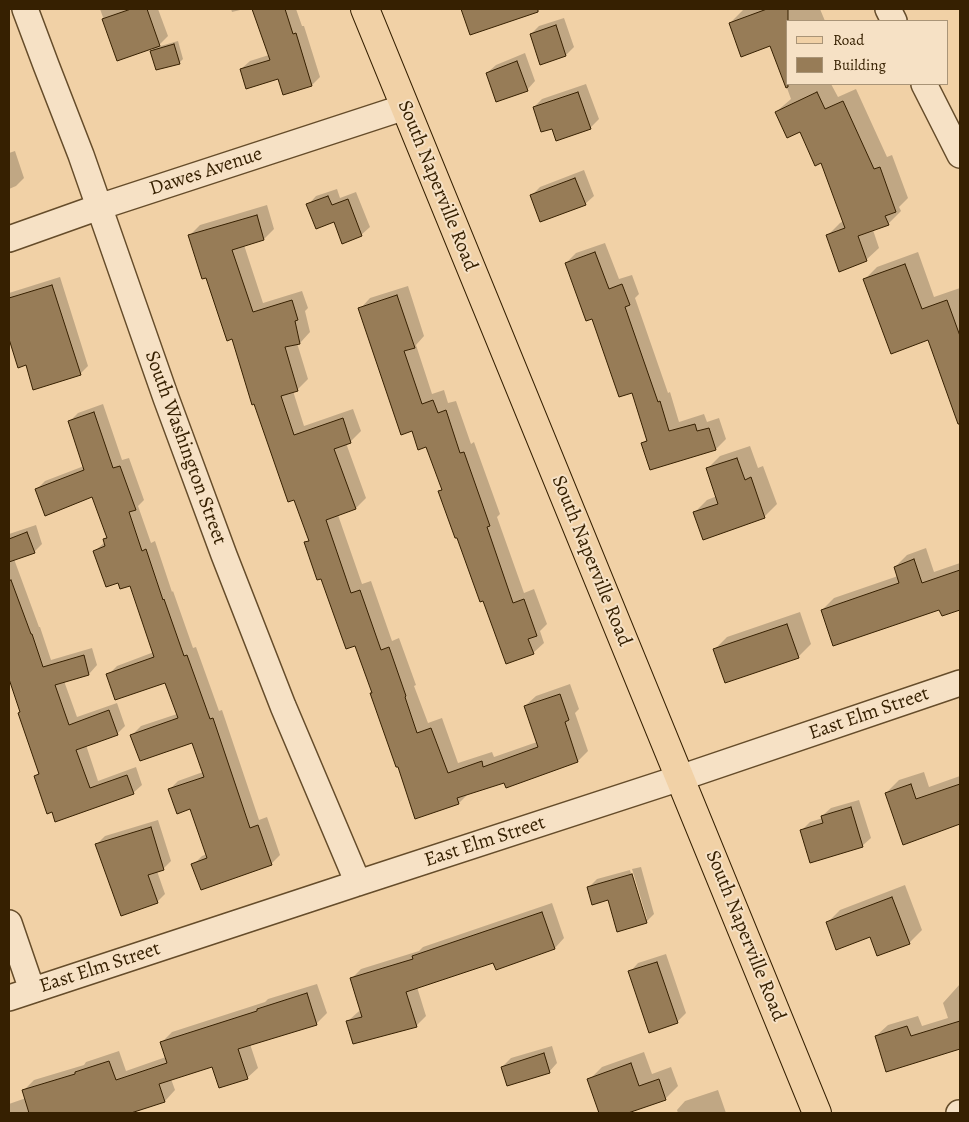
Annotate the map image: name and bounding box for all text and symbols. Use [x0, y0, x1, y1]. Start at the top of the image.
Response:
legend [786, 20, 949, 85]
text: Road [833, 30, 864, 50]
text: Building [833, 55, 886, 75]
street label: South Naperville Road [392, 97, 482, 275]
street label: Dawes Avenue [147, 142, 265, 202]
street label: South Washington Street [139, 348, 231, 548]
street label: South Naperville Road [546, 472, 636, 650]
street label: East Elm Street [806, 682, 932, 746]
street label: East Elm Street [421, 811, 549, 873]
street label: South Naperville Road [700, 847, 790, 1025]
street label: East Elm Street [36, 937, 164, 999]

